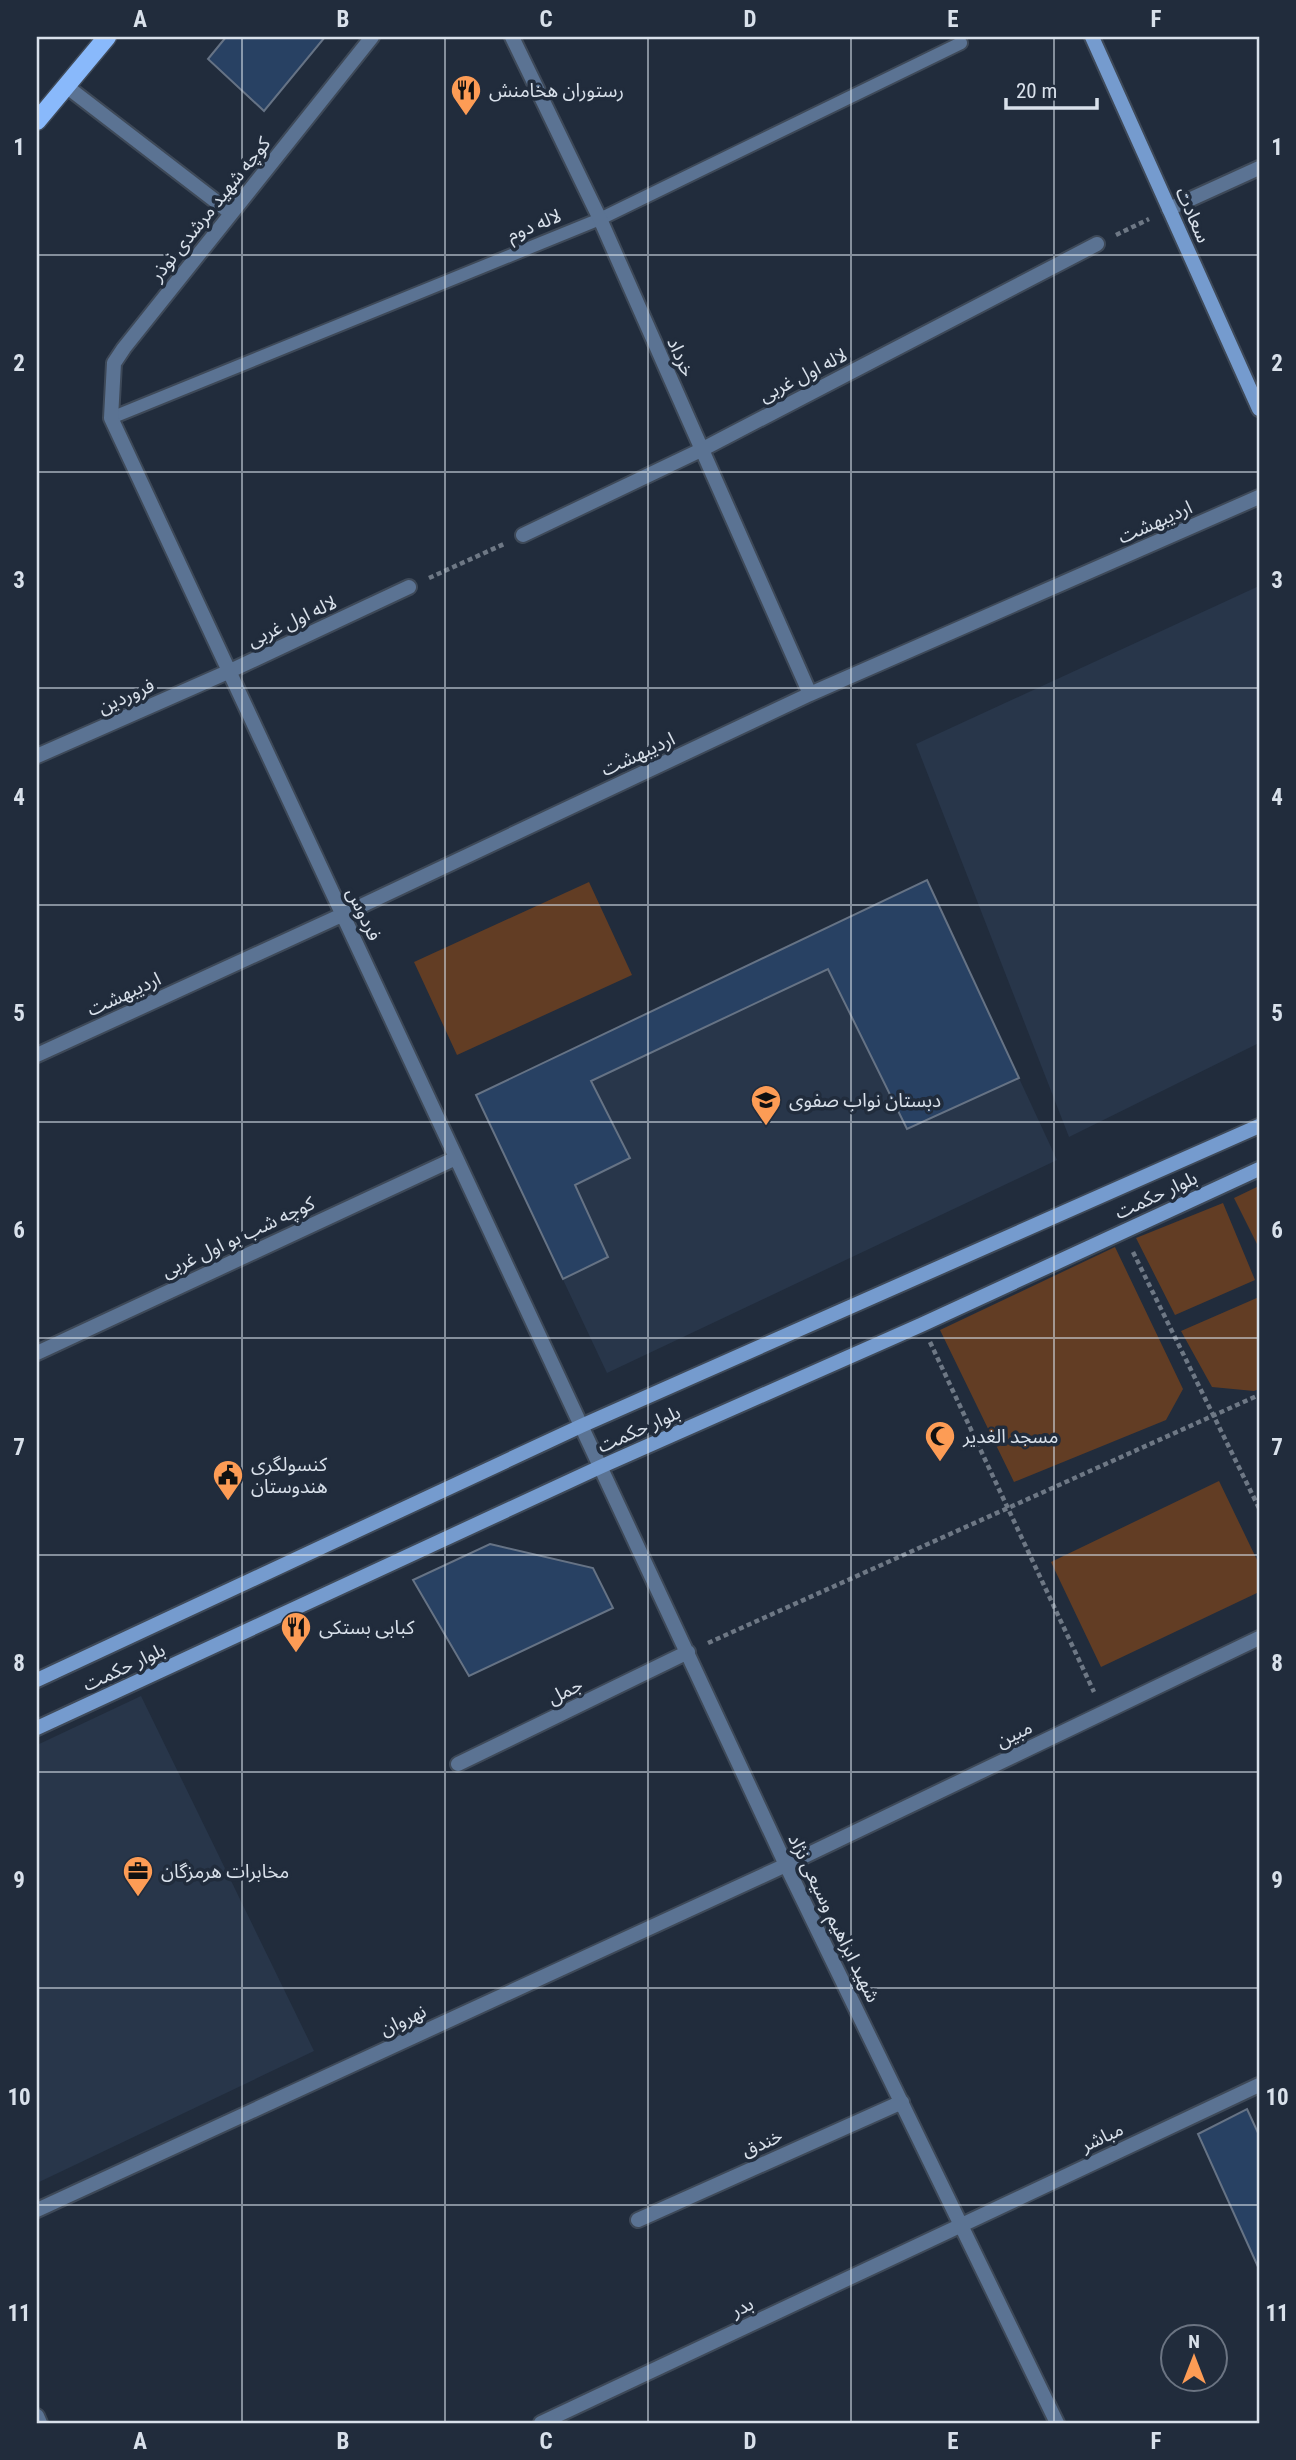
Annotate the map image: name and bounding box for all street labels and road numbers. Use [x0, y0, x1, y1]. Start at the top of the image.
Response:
street label: کوچه شهید مرشدی نوذر [144, 131, 277, 287]
street label: سعادت [1171, 184, 1215, 246]
street label: لاله دوم [504, 204, 566, 249]
street label: خرداد [662, 334, 700, 380]
street label: لاله اول غربی [755, 343, 851, 407]
street label: اردیبهشت [1114, 495, 1196, 549]
street label: لاله اول غربی [244, 590, 340, 652]
street label: فروردین [94, 673, 158, 719]
street label: اردیبهشت [597, 727, 679, 781]
street label: فردوس [342, 884, 386, 944]
street label: اردیبهشت [83, 967, 165, 1021]
street label: بلوار حکمت [1111, 1166, 1201, 1224]
street label: کوچه شب بو اول غربی [158, 1191, 320, 1284]
street label: بلوار حکمت [594, 1401, 684, 1457]
street label: بلوار حکمت [79, 1638, 169, 1696]
street label: جمل [544, 1673, 586, 1709]
street label: مبین [992, 1715, 1036, 1753]
street label: شهید ابراهیم وسیعی نژاد [780, 1830, 885, 2007]
street label: نهروان [376, 1999, 430, 2041]
street label: مباشر [1076, 2117, 1127, 2157]
street label: خندق [738, 2124, 786, 2162]
street label: بدر [726, 2292, 757, 2323]

